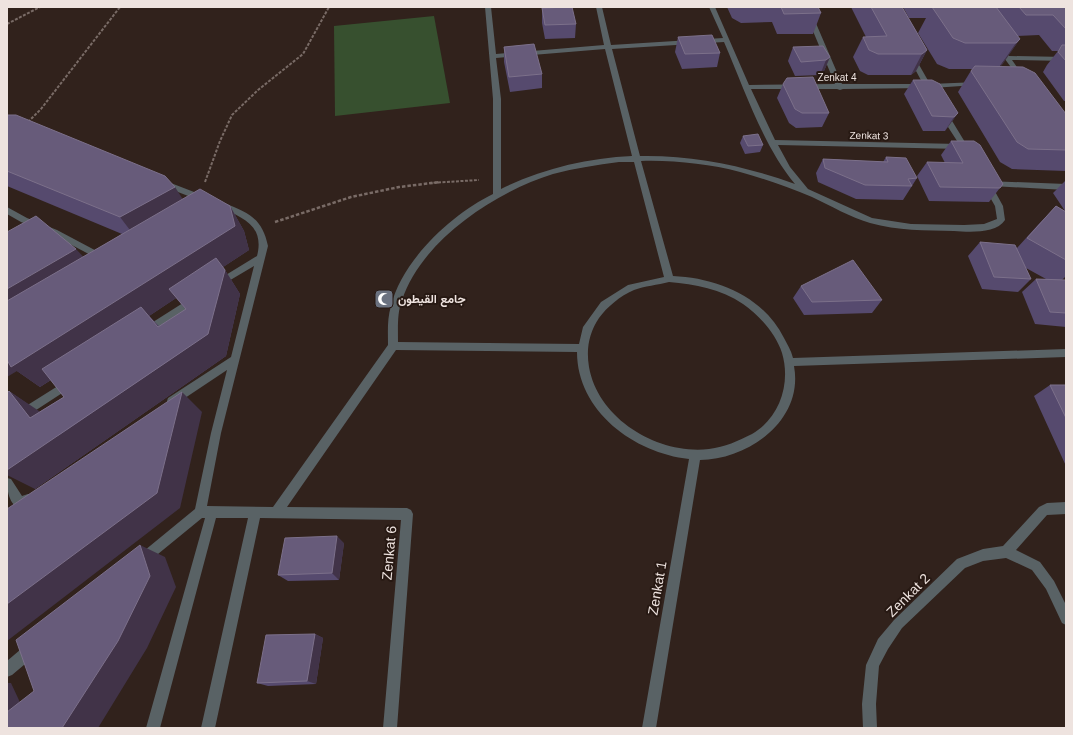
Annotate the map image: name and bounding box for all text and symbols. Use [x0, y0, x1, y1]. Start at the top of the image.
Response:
street label: Zenkat 4 [818, 72, 857, 83]
street label: Zenkat 3 [849, 130, 889, 141]
mosque icon: جامع القيطون [373, 288, 395, 310]
place label: جامع القيطون [398, 292, 466, 307]
street label: Zenkat 6 [379, 525, 399, 581]
street label: Zenkat 1 [644, 560, 670, 616]
street label: Zenkat 2 [883, 570, 933, 620]

